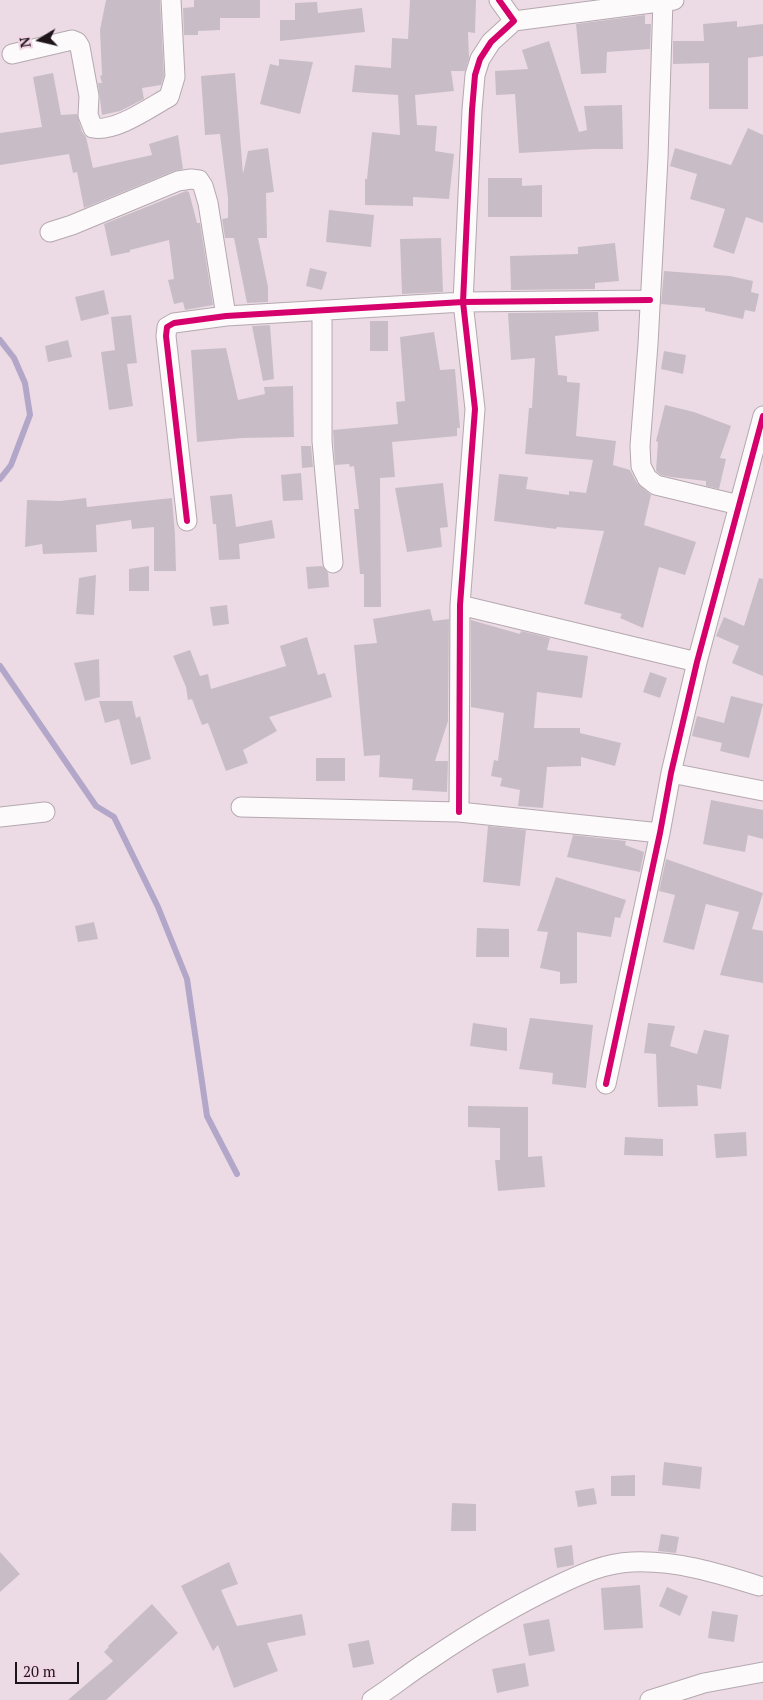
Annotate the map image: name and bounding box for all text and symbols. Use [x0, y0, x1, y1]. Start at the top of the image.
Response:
north arrow [15, 15, 65, 65]
text: N [14, 36, 35, 49]
scale bar [18, 1652, 81, 1684]
text: 20 m [23, 1661, 56, 1681]

